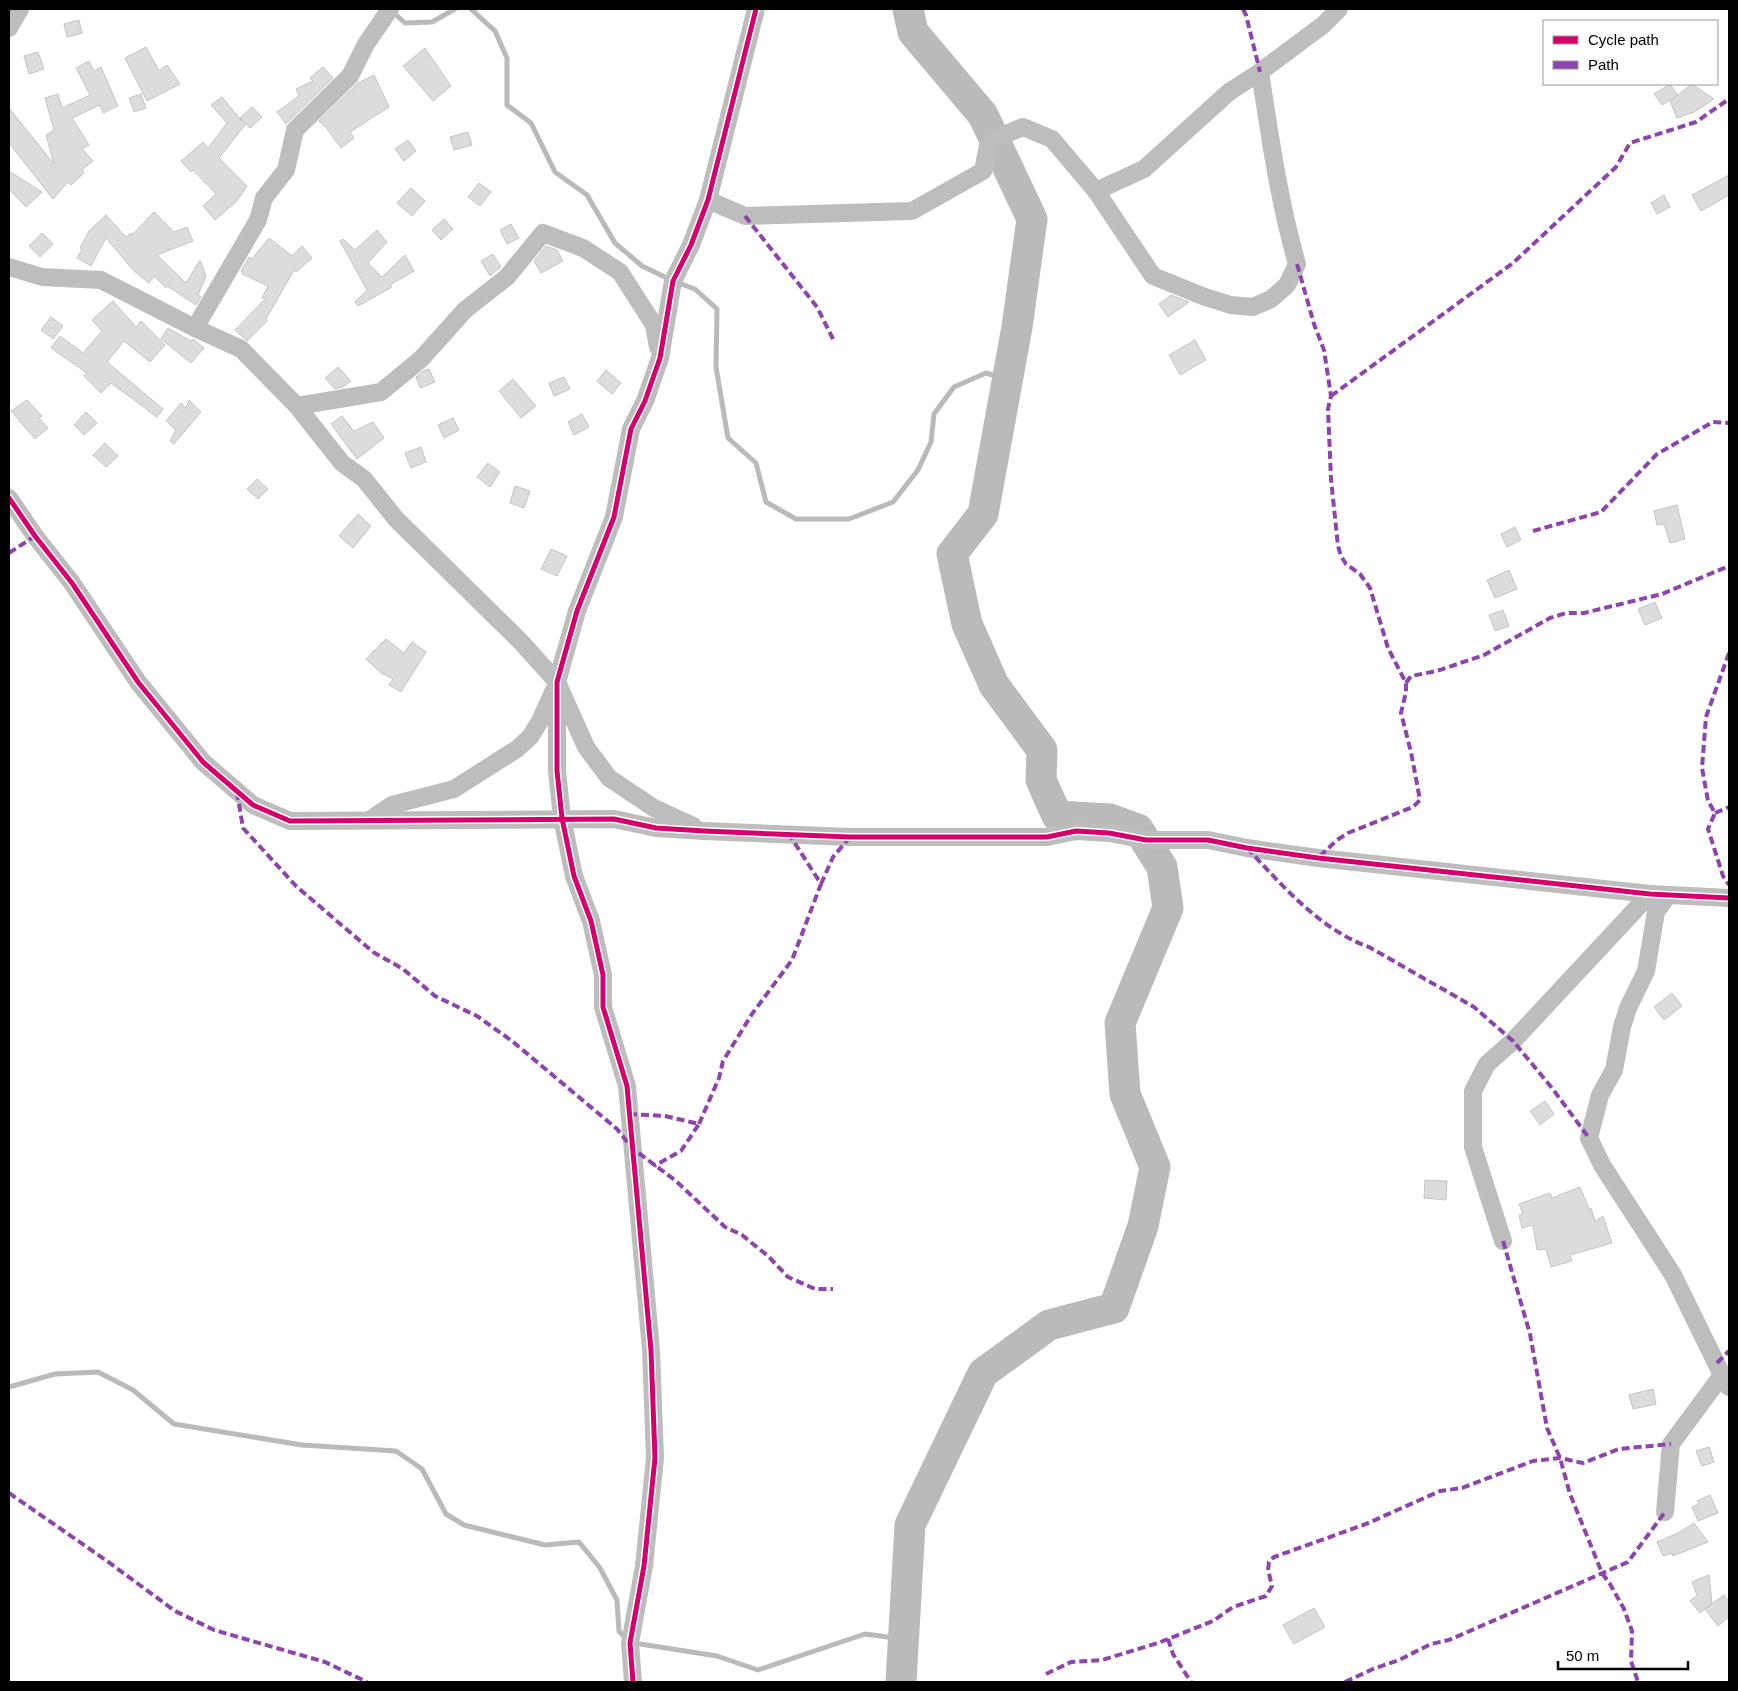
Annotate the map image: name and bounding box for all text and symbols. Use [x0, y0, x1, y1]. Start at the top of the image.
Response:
legend [1543, 20, 1718, 85]
text: Cycle path [1588, 31, 1659, 48]
text: Path [1588, 56, 1619, 73]
scale bar [1558, 1638, 1688, 1670]
text: 50 m [1566, 1647, 1599, 1664]

